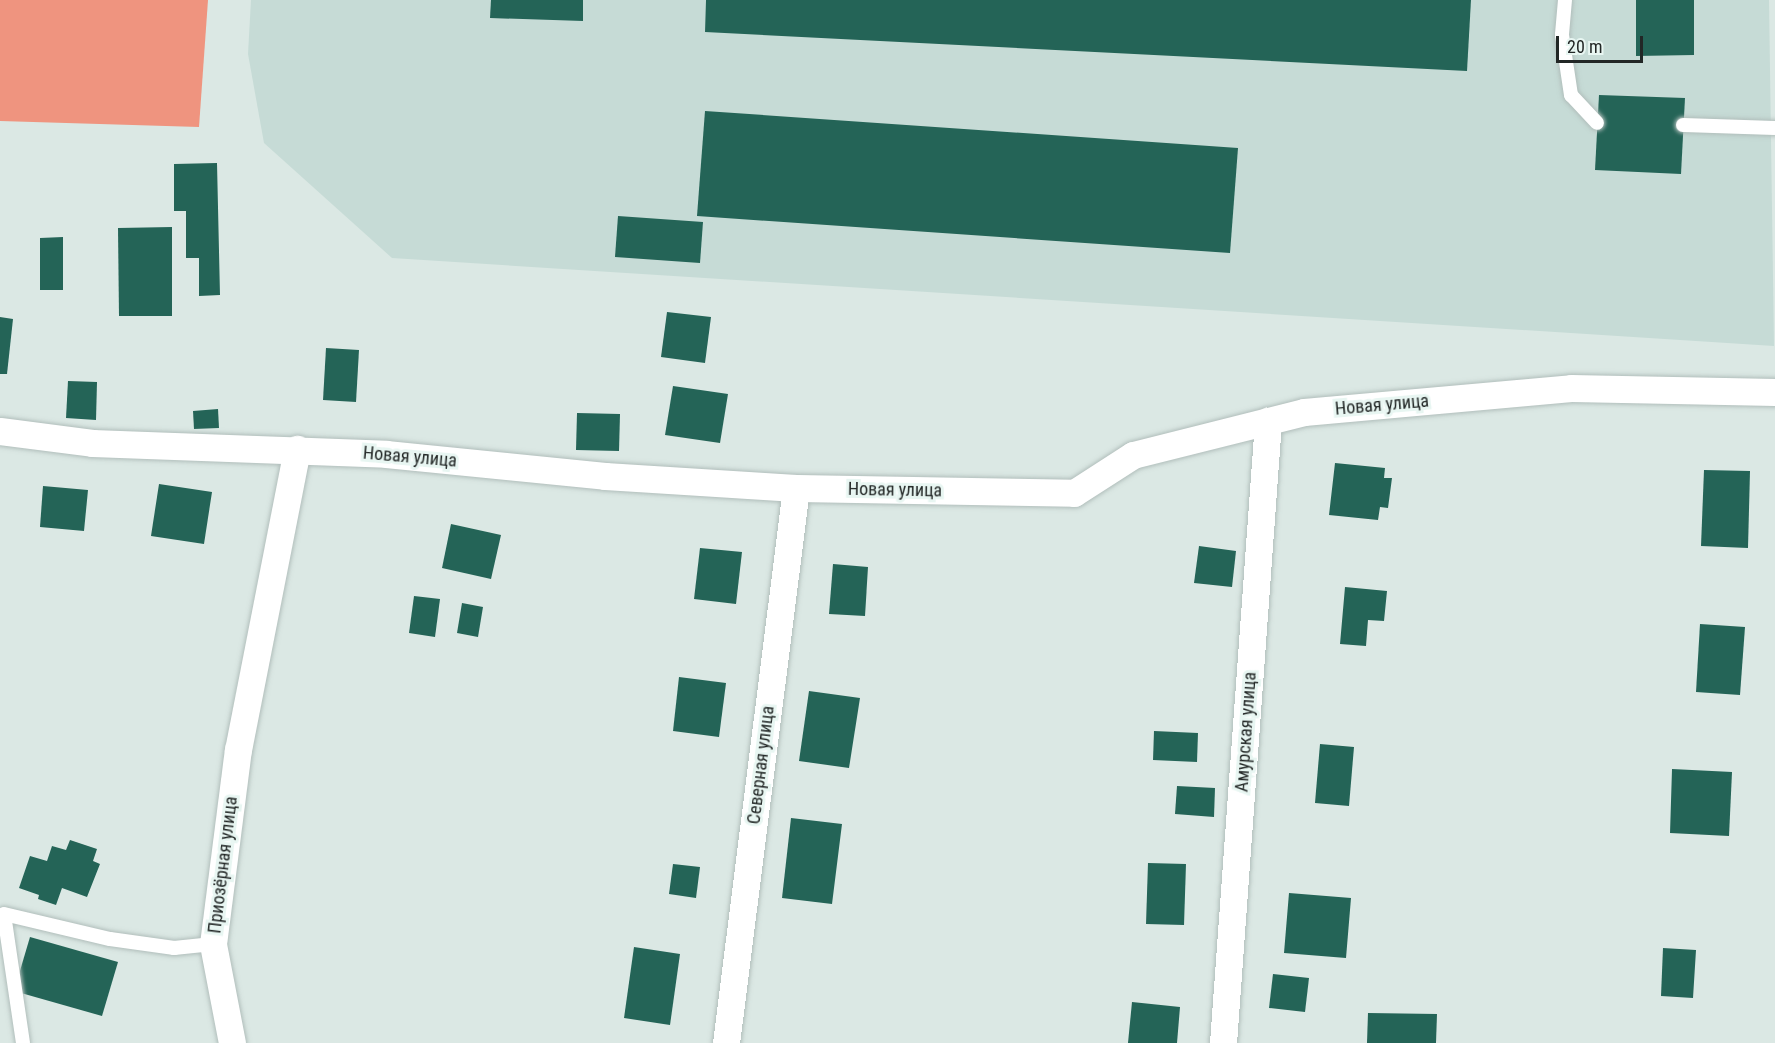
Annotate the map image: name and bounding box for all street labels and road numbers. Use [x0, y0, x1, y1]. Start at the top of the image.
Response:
street label: Новая улица [1334, 390, 1430, 420]
street label: Новая улица [362, 442, 458, 472]
street label: Новая улица [848, 478, 942, 502]
street label: Амурская улица [1231, 671, 1261, 793]
street label: Северная улица [743, 705, 779, 825]
street label: Приозёрная улица [204, 795, 242, 935]

